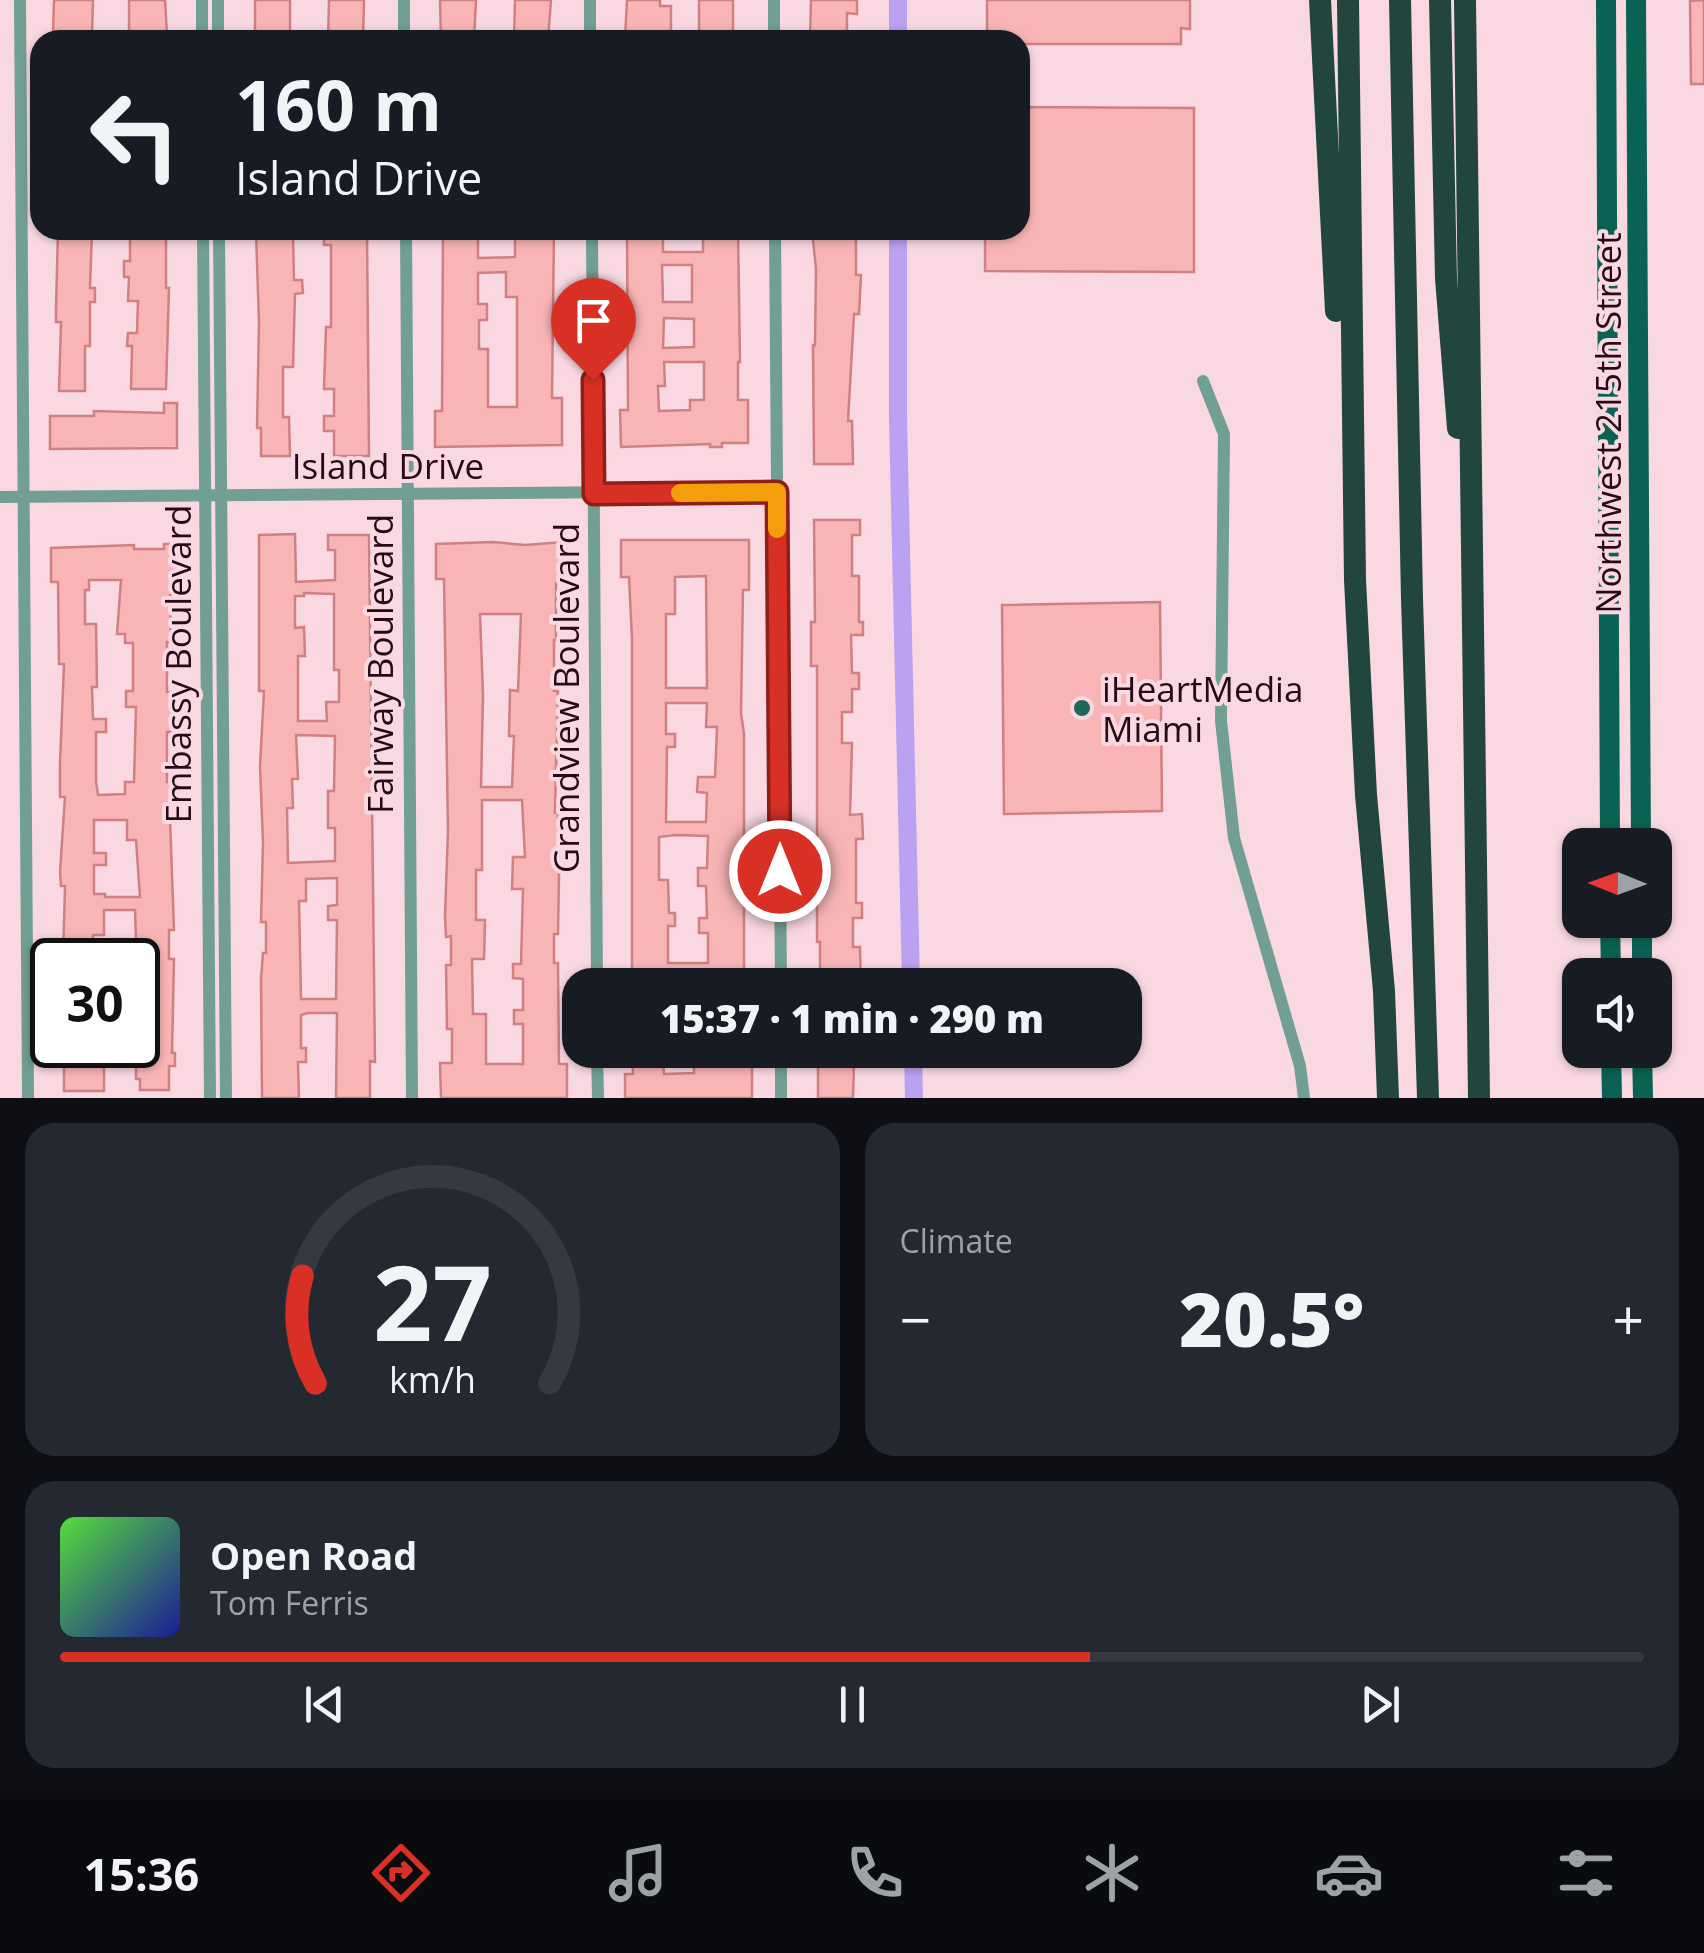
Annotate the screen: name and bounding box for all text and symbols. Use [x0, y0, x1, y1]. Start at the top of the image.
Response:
text: 160 m [235, 56, 442, 152]
icon: left [70, 70, 200, 200]
text: Island Drive [235, 147, 482, 208]
street label: Northwest 215th Street [1584, 232, 1631, 614]
pin [551, 278, 636, 381]
icon: arrive [566, 293, 621, 348]
street label: Island Drive [292, 442, 484, 489]
street label: Embassy Boulevard [154, 505, 201, 823]
street label: Fairway Boulevard [356, 514, 403, 814]
street label: Grandview Boulevard [542, 523, 589, 873]
place label: iHeartMedia Miami [1102, 665, 1303, 752]
marker: iHeartMedia Miami [1071, 697, 1093, 719]
position arrow [728, 819, 832, 923]
north arrow [1562, 828, 1672, 938]
map controls [1562, 828, 1672, 1068]
speed limit sign: 30 [30, 938, 160, 1068]
button: sound [1562, 958, 1672, 1068]
text: 15:37 · 1 min · 290 m [660, 992, 1044, 1044]
text: Climate [900, 1219, 1013, 1262]
text: 27 [373, 1230, 492, 1371]
text: 20.5° [1179, 1267, 1364, 1369]
text: − [900, 1281, 931, 1356]
text: + [1613, 1281, 1644, 1356]
text: km/h [389, 1355, 476, 1403]
text: Open Road [210, 1529, 417, 1581]
text: Tom Ferris [210, 1581, 369, 1624]
icon: previous [297, 1677, 352, 1732]
icon: pause [825, 1677, 880, 1732]
icon: next [1353, 1677, 1408, 1732]
icon: directions [366, 1838, 436, 1908]
icon: music [603, 1838, 673, 1908]
icon: phone [840, 1838, 910, 1908]
icon: climate [1077, 1838, 1147, 1908]
icon: car [1314, 1838, 1384, 1908]
icon: filters [1551, 1838, 1621, 1908]
text: 15:36 [83, 1843, 199, 1904]

